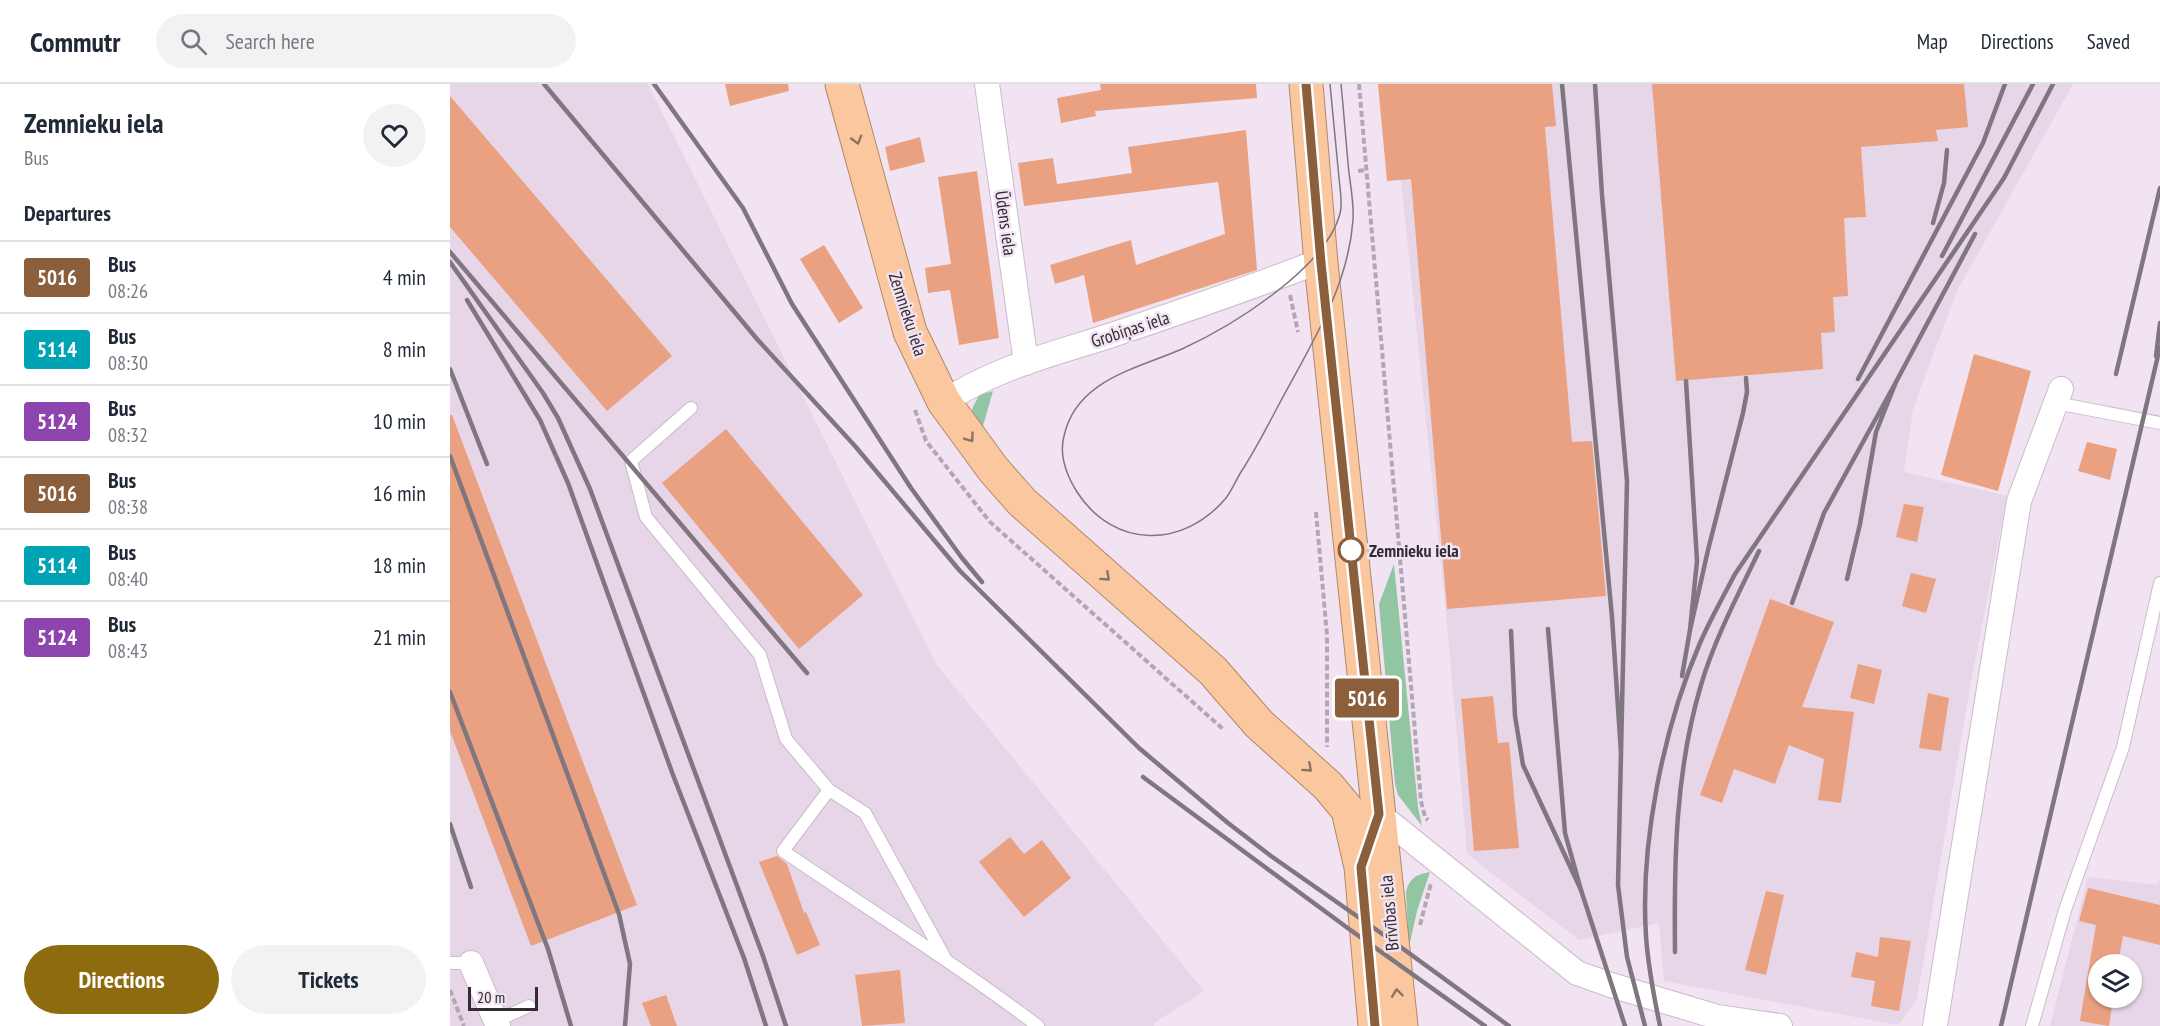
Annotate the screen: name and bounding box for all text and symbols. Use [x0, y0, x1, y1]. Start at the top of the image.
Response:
search box [156, 14, 576, 68]
text: Commutr [30, 23, 120, 60]
icon: search [177, 25, 210, 58]
text: Search here [225, 27, 315, 55]
text: Map [1917, 28, 1948, 55]
text: Directions [1981, 28, 2054, 55]
text: Saved [2087, 28, 2130, 55]
text: Zemnieku iela [24, 104, 164, 141]
button: heart [363, 104, 426, 167]
one-way arrow [850, 134, 862, 145]
text: Bus [24, 145, 49, 171]
street label: Ūdens iela [990, 189, 1022, 257]
text: Departures [24, 199, 111, 227]
text: Bus [108, 250, 136, 278]
text: 4 min [383, 263, 426, 291]
text: 5016 [37, 264, 77, 291]
street label: Zemnieku iela [884, 269, 932, 359]
text: 08:26 [108, 278, 148, 304]
street label: Grobiņas iela [1088, 306, 1172, 352]
text: Bus [108, 322, 136, 350]
text: 8 min [383, 335, 426, 363]
text: 5114 [37, 336, 77, 363]
text: 08:30 [108, 350, 148, 376]
text: Bus [108, 394, 136, 422]
text: 10 min [373, 407, 426, 435]
text: 5124 [37, 408, 77, 435]
text: 08:32 [108, 422, 148, 448]
one-way arrow [963, 432, 974, 443]
text: Bus [108, 466, 136, 494]
text: 16 min [373, 479, 426, 507]
text: 5016 [37, 480, 77, 507]
text: 08:38 [108, 494, 148, 520]
marker: Zemnieku iela [1338, 537, 1364, 563]
text: Bus [108, 538, 136, 566]
place label: Zemnieku iela [1369, 539, 1459, 562]
text: 18 min [373, 551, 426, 579]
text: 5114 [37, 552, 77, 579]
text: 08:40 [108, 566, 148, 592]
one-way arrow [1099, 570, 1110, 581]
text: Bus [108, 610, 136, 638]
text: 21 min [373, 623, 426, 651]
text: 5124 [37, 624, 77, 651]
text: 08:43 [108, 638, 148, 664]
line badge: 5016 [1325, 678, 1409, 718]
text: 5016 [1347, 685, 1387, 712]
one-way arrow [1301, 761, 1312, 772]
street label: Brīvības iela [1374, 874, 1404, 952]
button: Directions [24, 945, 219, 1014]
button: Tickets [231, 945, 426, 1014]
map controls [2088, 954, 2142, 1008]
button: layers [2088, 954, 2142, 1008]
scale bar [468, 984, 538, 1012]
text: 20 m [477, 987, 505, 1007]
one-way arrow [1391, 989, 1404, 998]

